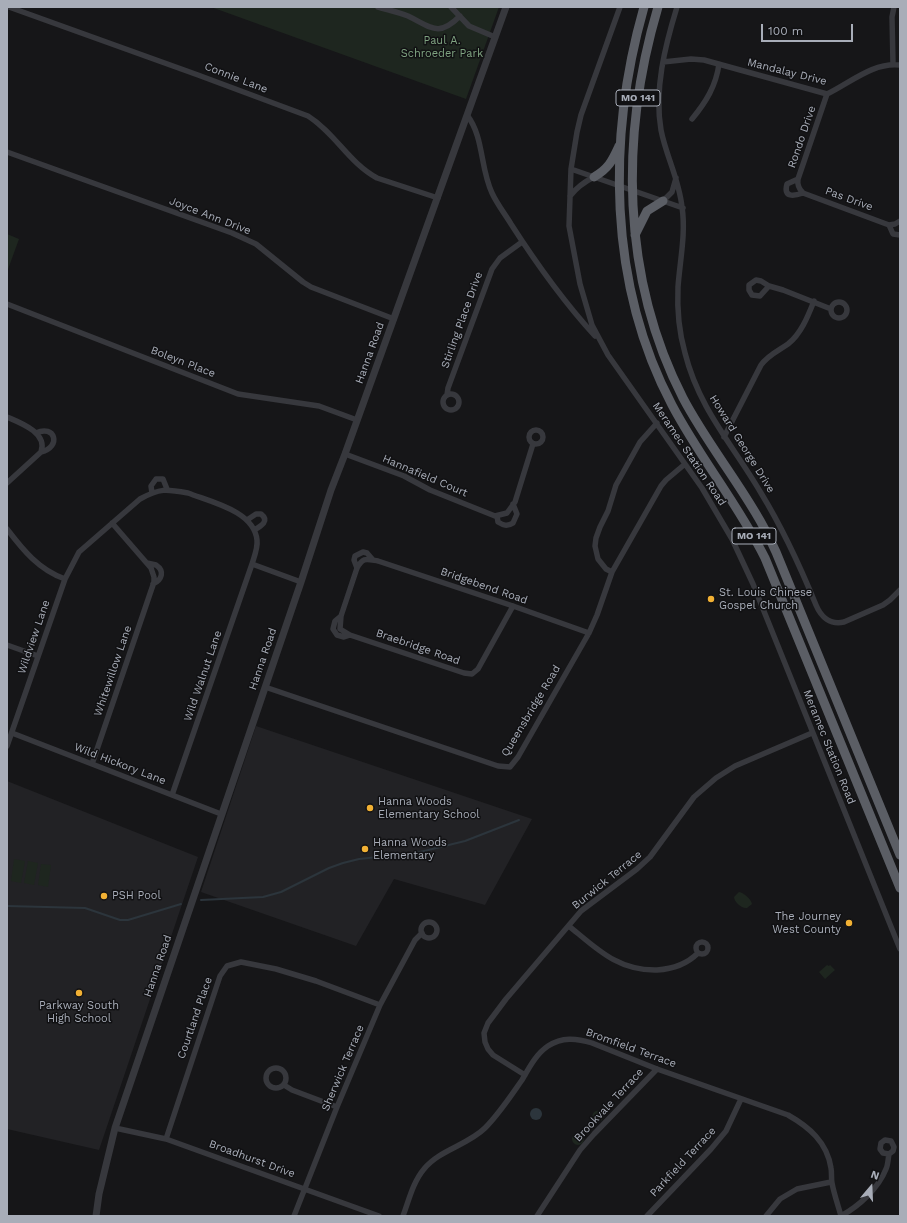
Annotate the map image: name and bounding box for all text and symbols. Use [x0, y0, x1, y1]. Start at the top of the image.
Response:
scale bar [763, 16, 855, 42]
text: 100 m [768, 24, 803, 38]
park label: Paul A. Schroeder Park [401, 34, 483, 60]
street label: Mandalay Drive [746, 56, 828, 88]
street label: Connie Lane [202, 60, 270, 96]
road number: MO 141 [616, 90, 660, 106]
street label: Rondo Drive [785, 104, 819, 170]
street label: Pas Drive [823, 184, 875, 214]
street label: Joyce Ann Drive [167, 194, 253, 238]
street label: Stirling Place Drive [438, 270, 486, 370]
street label: Hanna Road [353, 320, 387, 386]
street label: Boleyn Place [149, 344, 217, 380]
street label: Howard George Drive [706, 393, 778, 495]
street label: Meramec Station Road [649, 400, 729, 508]
street label: Hannafield Court [380, 452, 470, 500]
road number: MO 141 [732, 528, 776, 544]
street label: Bridgebend Road [439, 565, 529, 607]
place label: St. Louis Chinese Gospel Church [719, 586, 812, 612]
marker: St. Louis Chinese Gospel Church [706, 594, 716, 604]
street label: Wildview Lane [15, 598, 53, 676]
street label: Whitewillow Lane [91, 624, 135, 718]
street label: Hanna Road [246, 626, 280, 692]
street label: Braebridge Road [374, 626, 462, 668]
street label: Wild Walnut Lane [181, 629, 225, 723]
street label: Queensbridge Road [498, 663, 564, 759]
street label: Meramec Station Road [800, 688, 858, 806]
street label: Wild Hickory Lane [72, 740, 168, 788]
place label: Hanna Woods Elementary School [378, 795, 480, 821]
marker: Hanna Woods Elementary School [365, 803, 375, 813]
place label: Hanna Woods Elementary [373, 836, 447, 862]
marker: Hanna Woods Elementary [360, 844, 370, 854]
street label: Burwick Terrace [569, 848, 645, 912]
place label: PSH Pool [112, 889, 161, 903]
marker: PSH Pool [99, 891, 109, 901]
place label: The Journey West County [772, 910, 841, 936]
marker: The Journey West County [844, 918, 854, 928]
street label: Hanna Road [141, 933, 175, 999]
street label: Courtland Place [175, 975, 215, 1061]
marker: Parkway South High School [74, 988, 84, 998]
place label: Parkway South High School [39, 999, 119, 1025]
street label: Sherwick Terrace [319, 1023, 367, 1113]
street label: Bromfield Terrace [584, 1025, 678, 1071]
street label: Brookvale Terrace [572, 1066, 646, 1144]
street label: Parkfield Terrace [647, 1124, 719, 1200]
street label: Broadhurst Drive [207, 1137, 297, 1181]
north arrow [851, 1167, 891, 1207]
text: N [869, 1168, 881, 1183]

